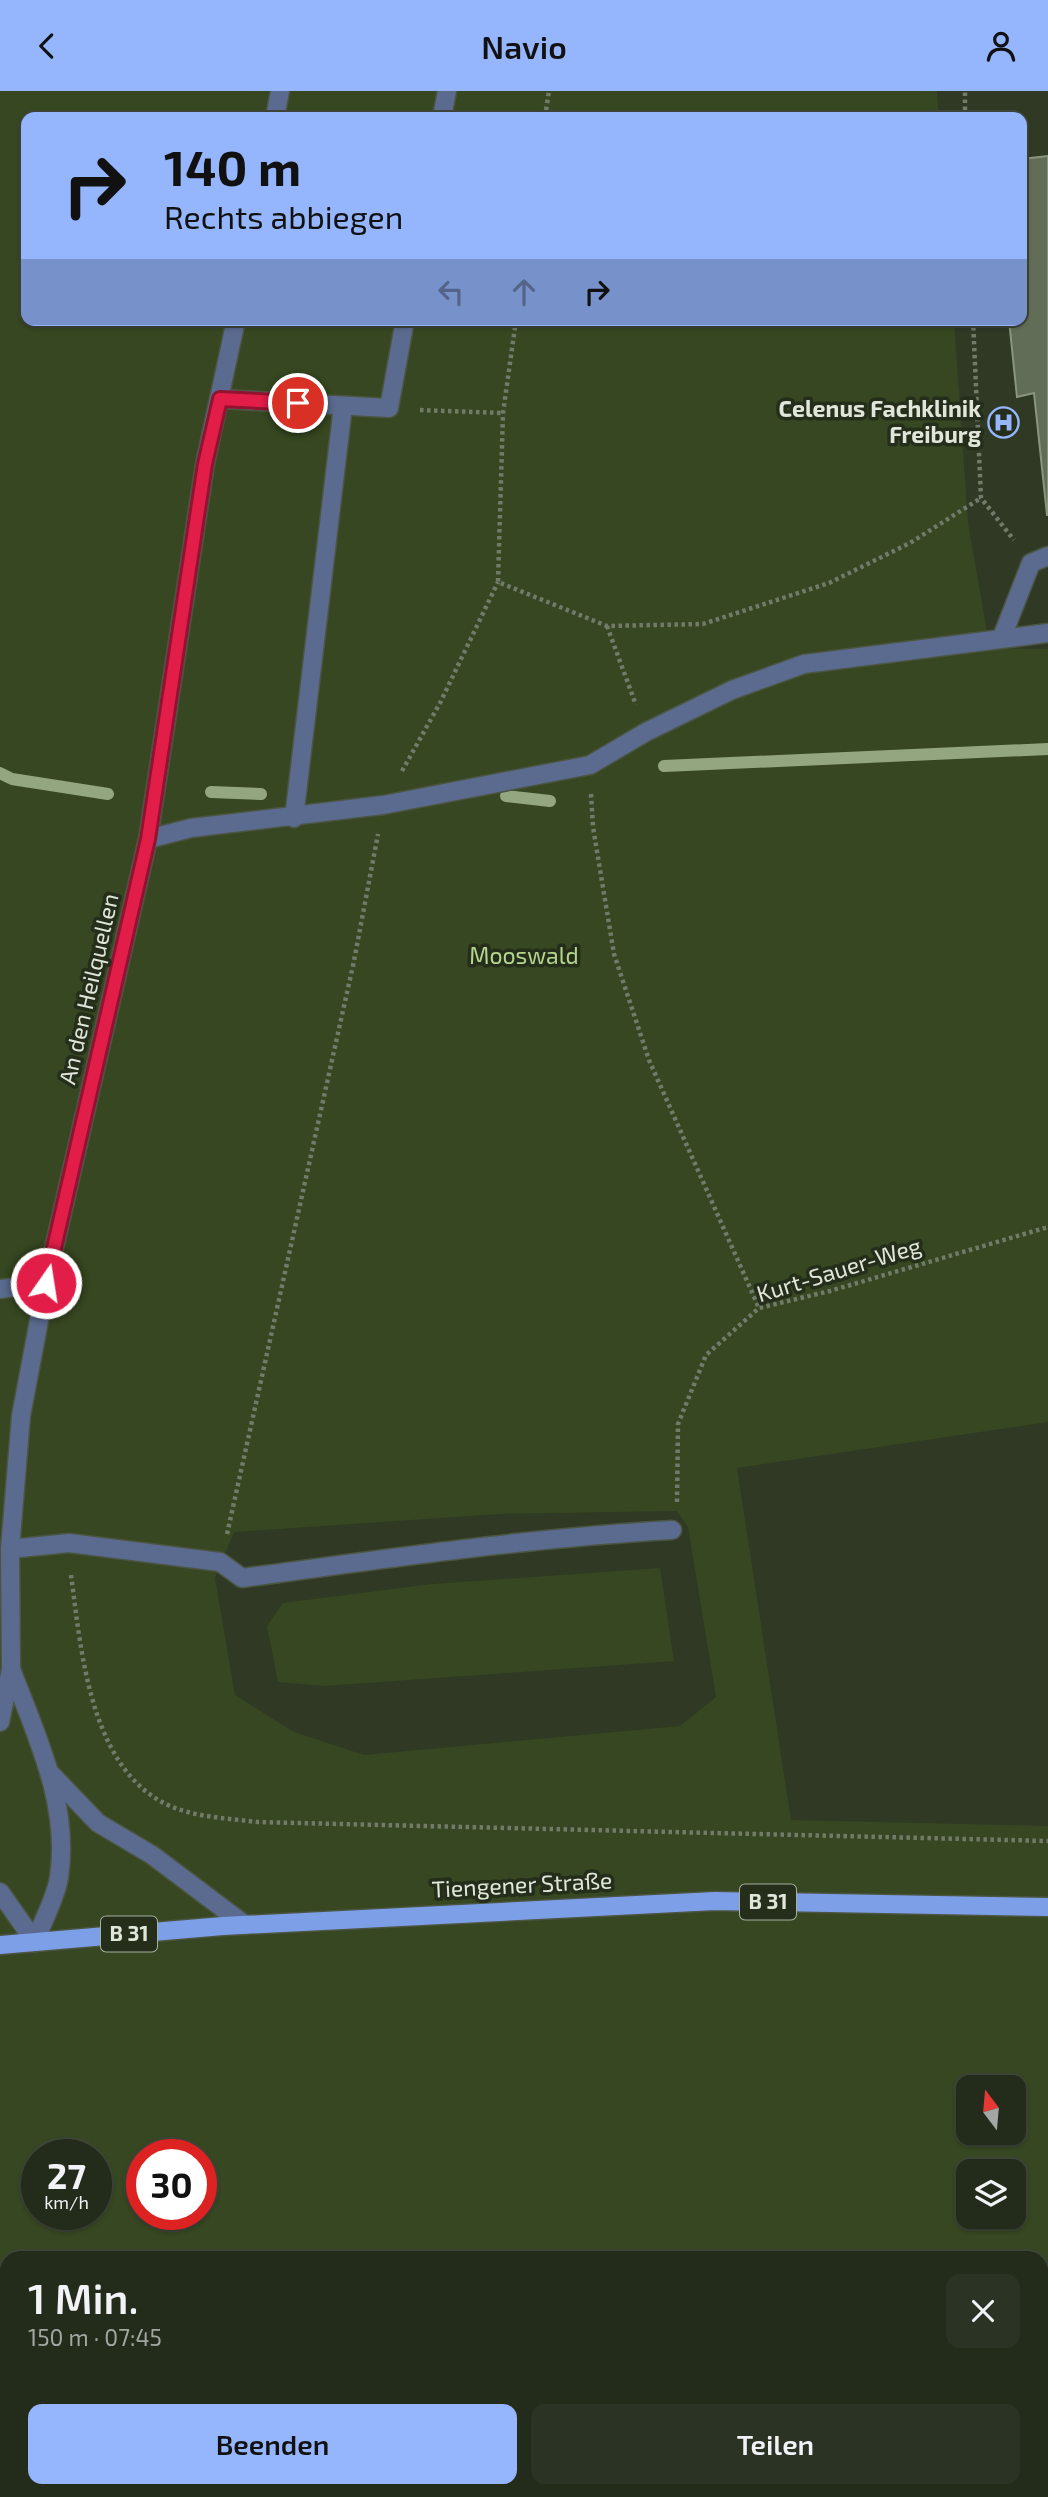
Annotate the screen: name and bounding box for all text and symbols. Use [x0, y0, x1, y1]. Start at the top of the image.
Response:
icon: back [28, 27, 66, 65]
text: Navio [481, 27, 567, 65]
icon: person [982, 27, 1020, 65]
text: 140 m [164, 137, 301, 196]
icon: right [49, 140, 140, 231]
text: Rechts abbiegen [164, 197, 403, 235]
icon: left [432, 273, 470, 311]
icon: ahead [505, 273, 543, 311]
icon: right [578, 273, 616, 311]
pin [268, 373, 328, 433]
icon: arrive [279, 384, 317, 422]
place label: Celenus Fachklinik Freiburg [779, 394, 982, 448]
hospital icon: Celenus Fachklinik Freiburg [987, 405, 1021, 439]
street label: An den Heilquellen [52, 891, 124, 1087]
park label: Mooswald [469, 941, 579, 969]
street label: Kurt-Sauer-Weg [753, 1231, 924, 1307]
position arrow [9, 1246, 83, 1320]
street label: Tiengener Straße [431, 1865, 613, 1903]
road number: B 31 [740, 1885, 796, 1919]
road number: B 31 [101, 1917, 157, 1951]
north arrow [956, 2075, 1026, 2145]
map controls [956, 2075, 1026, 2229]
speed limit sign: 30 [126, 2139, 217, 2230]
text: 27 [47, 2154, 86, 2196]
button: layers [956, 2159, 1026, 2229]
text: km/h [44, 2191, 89, 2213]
text: 1 Min. [28, 2272, 139, 2322]
button: close [946, 2274, 1020, 2348]
text: 150 m · 07:45 [28, 2323, 162, 2351]
button: Beenden [28, 2404, 517, 2484]
button: Teilen [531, 2404, 1020, 2484]

